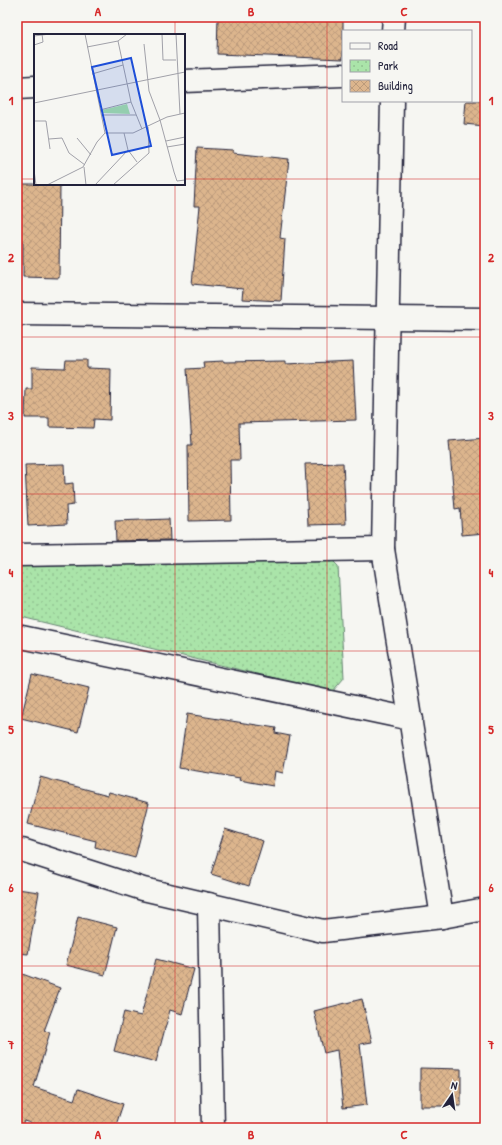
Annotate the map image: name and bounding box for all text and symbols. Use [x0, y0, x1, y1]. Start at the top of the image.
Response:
text: A [95, 2, 102, 20]
text: B [248, 2, 255, 20]
text: C [400, 2, 408, 20]
legend [342, 30, 472, 102]
inset map [34, 34, 185, 185]
text: Road [378, 37, 398, 54]
text: Park [378, 57, 398, 74]
text: Building [378, 77, 413, 94]
text: 1 [9, 91, 14, 109]
text: 1 [489, 91, 494, 109]
text: 2 [8, 248, 15, 266]
text: 2 [488, 248, 495, 266]
text: 3 [8, 406, 14, 424]
text: 3 [488, 406, 494, 424]
text: 4 [9, 563, 14, 581]
text: 4 [489, 563, 494, 581]
text: 5 [8, 720, 14, 738]
text: 5 [488, 720, 494, 738]
text: 6 [8, 878, 14, 896]
text: 6 [488, 878, 494, 896]
text: 7 [7, 1035, 15, 1053]
text: 7 [487, 1035, 495, 1053]
north arrow [432, 1075, 472, 1115]
text: N [450, 1078, 459, 1093]
text: A [95, 1125, 102, 1143]
text: B [248, 1125, 255, 1143]
text: C [400, 1125, 408, 1143]

